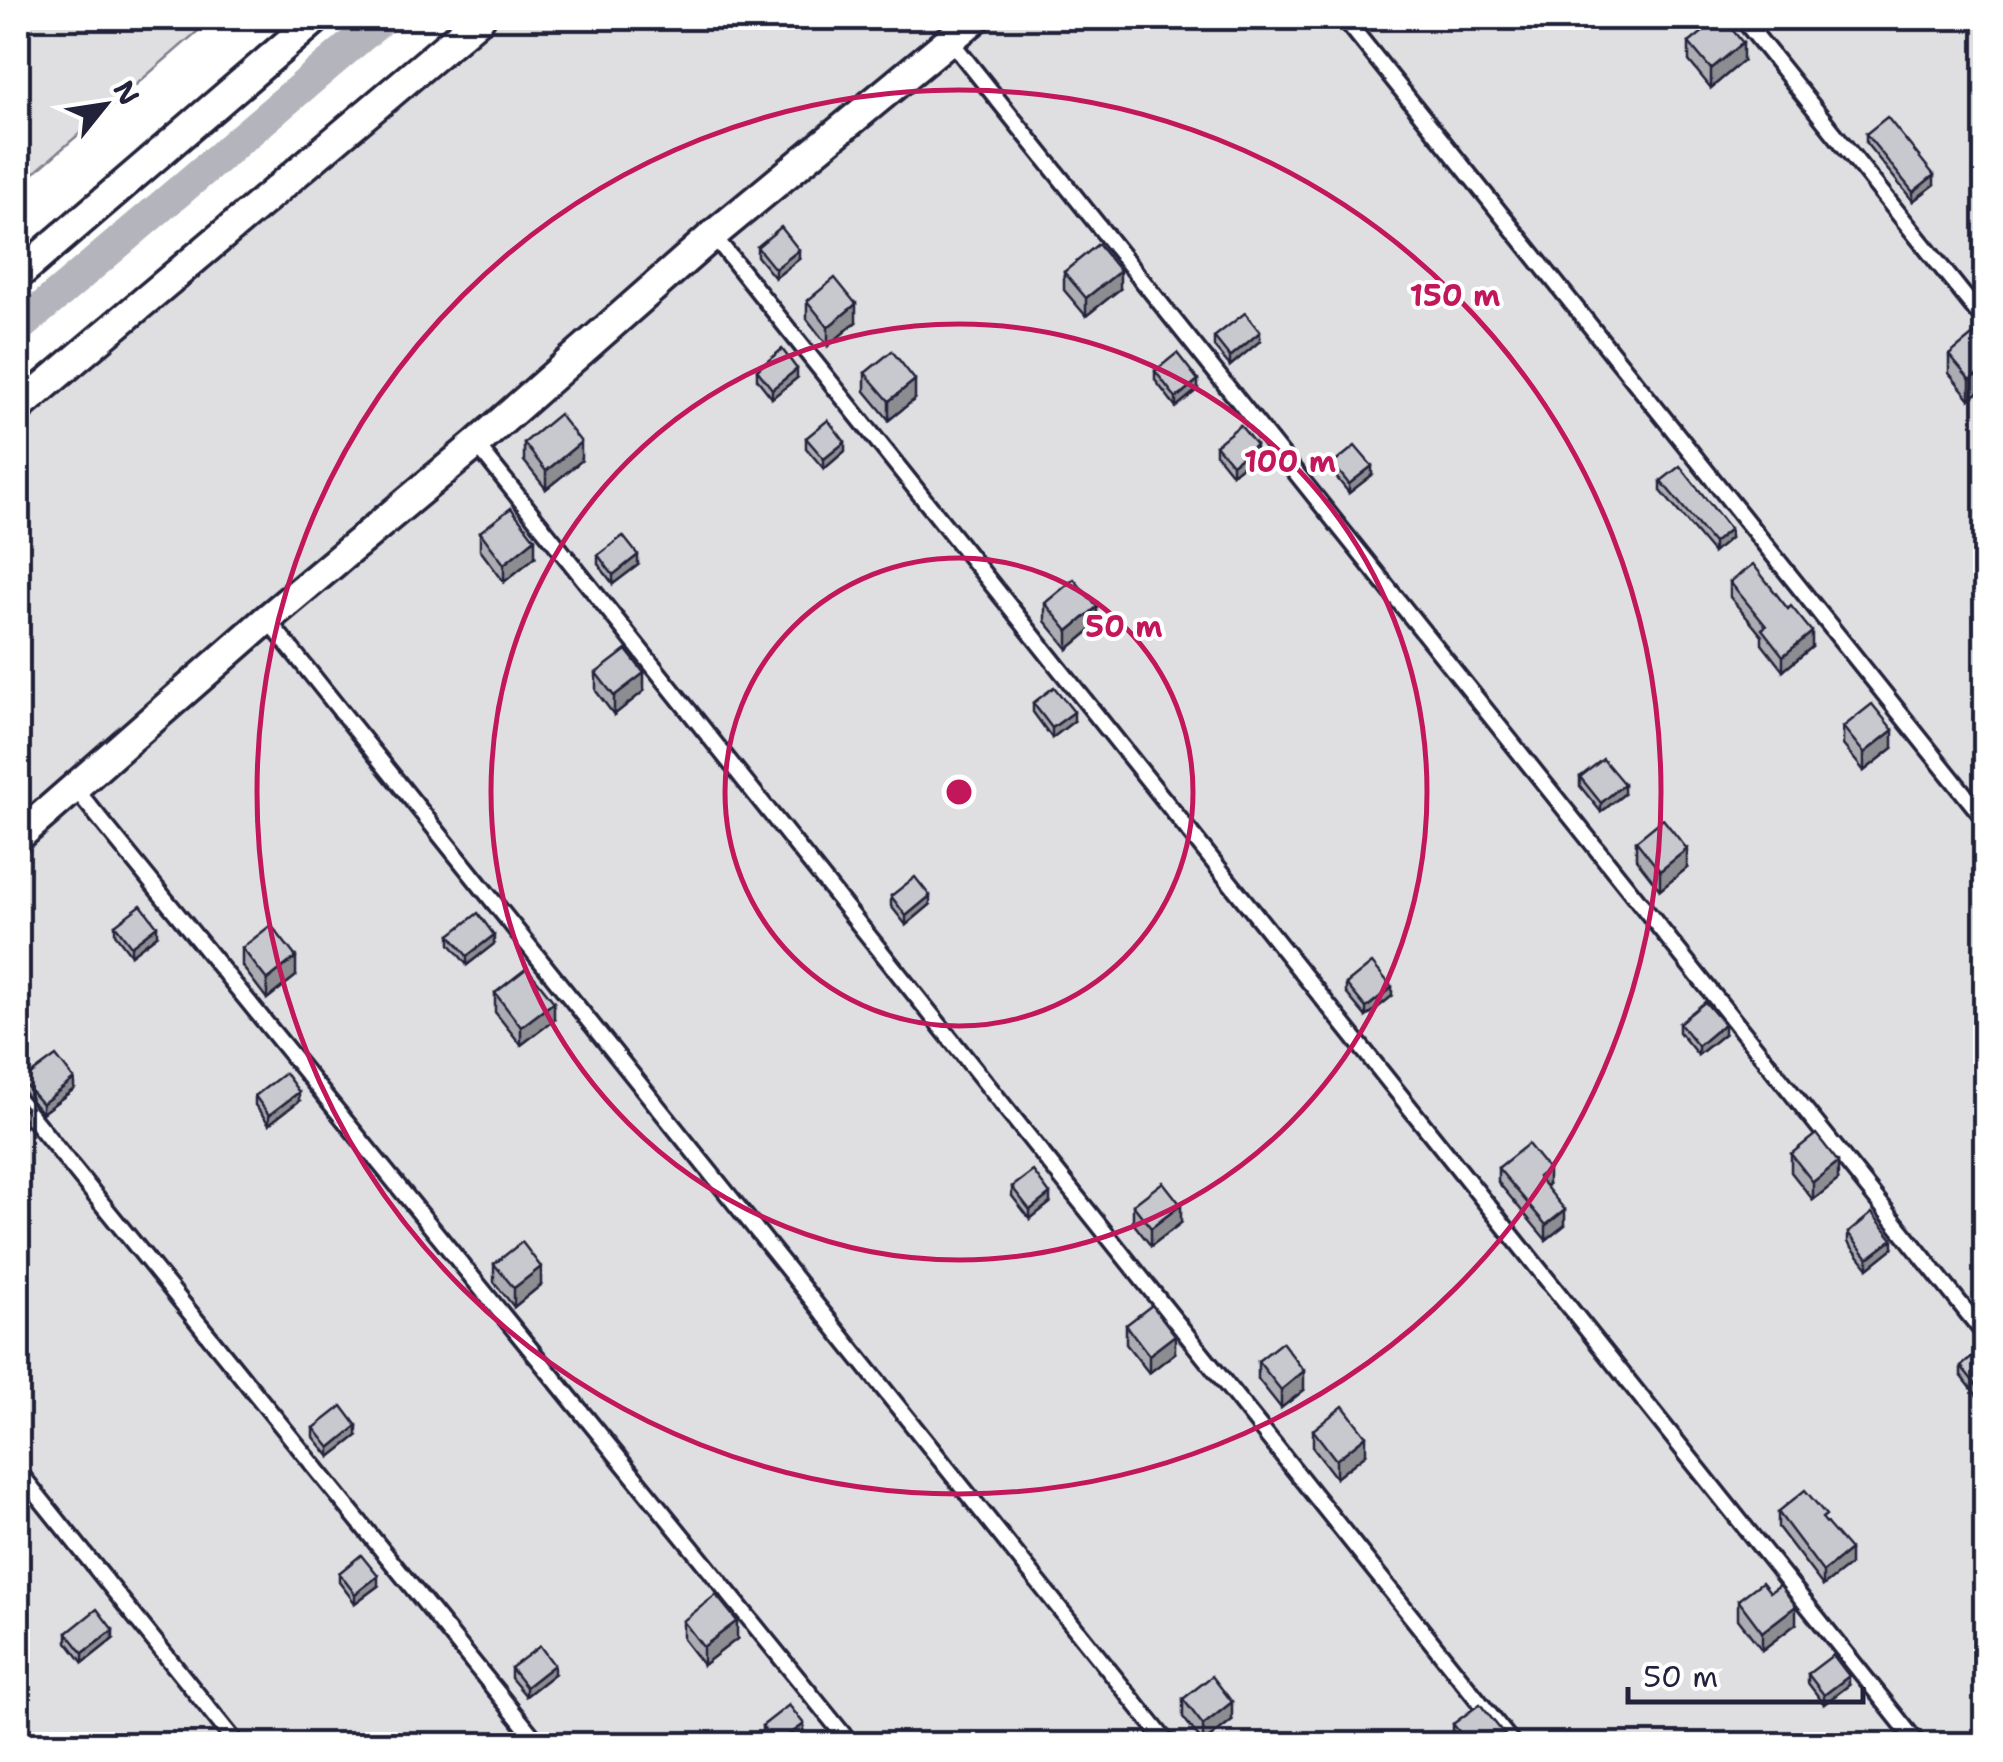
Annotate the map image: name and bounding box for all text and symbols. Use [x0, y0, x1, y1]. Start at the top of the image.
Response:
north arrow [55, 55, 155, 155]
text: N [105, 73, 149, 112]
text: 150 m [1410, 275, 1500, 316]
text: 100 m [1244, 441, 1336, 482]
text: 50 m [1085, 606, 1163, 647]
centre of rings [941, 774, 977, 810]
scale bar [1628, 1642, 1863, 1704]
text: 50 m [1643, 1656, 1718, 1697]

